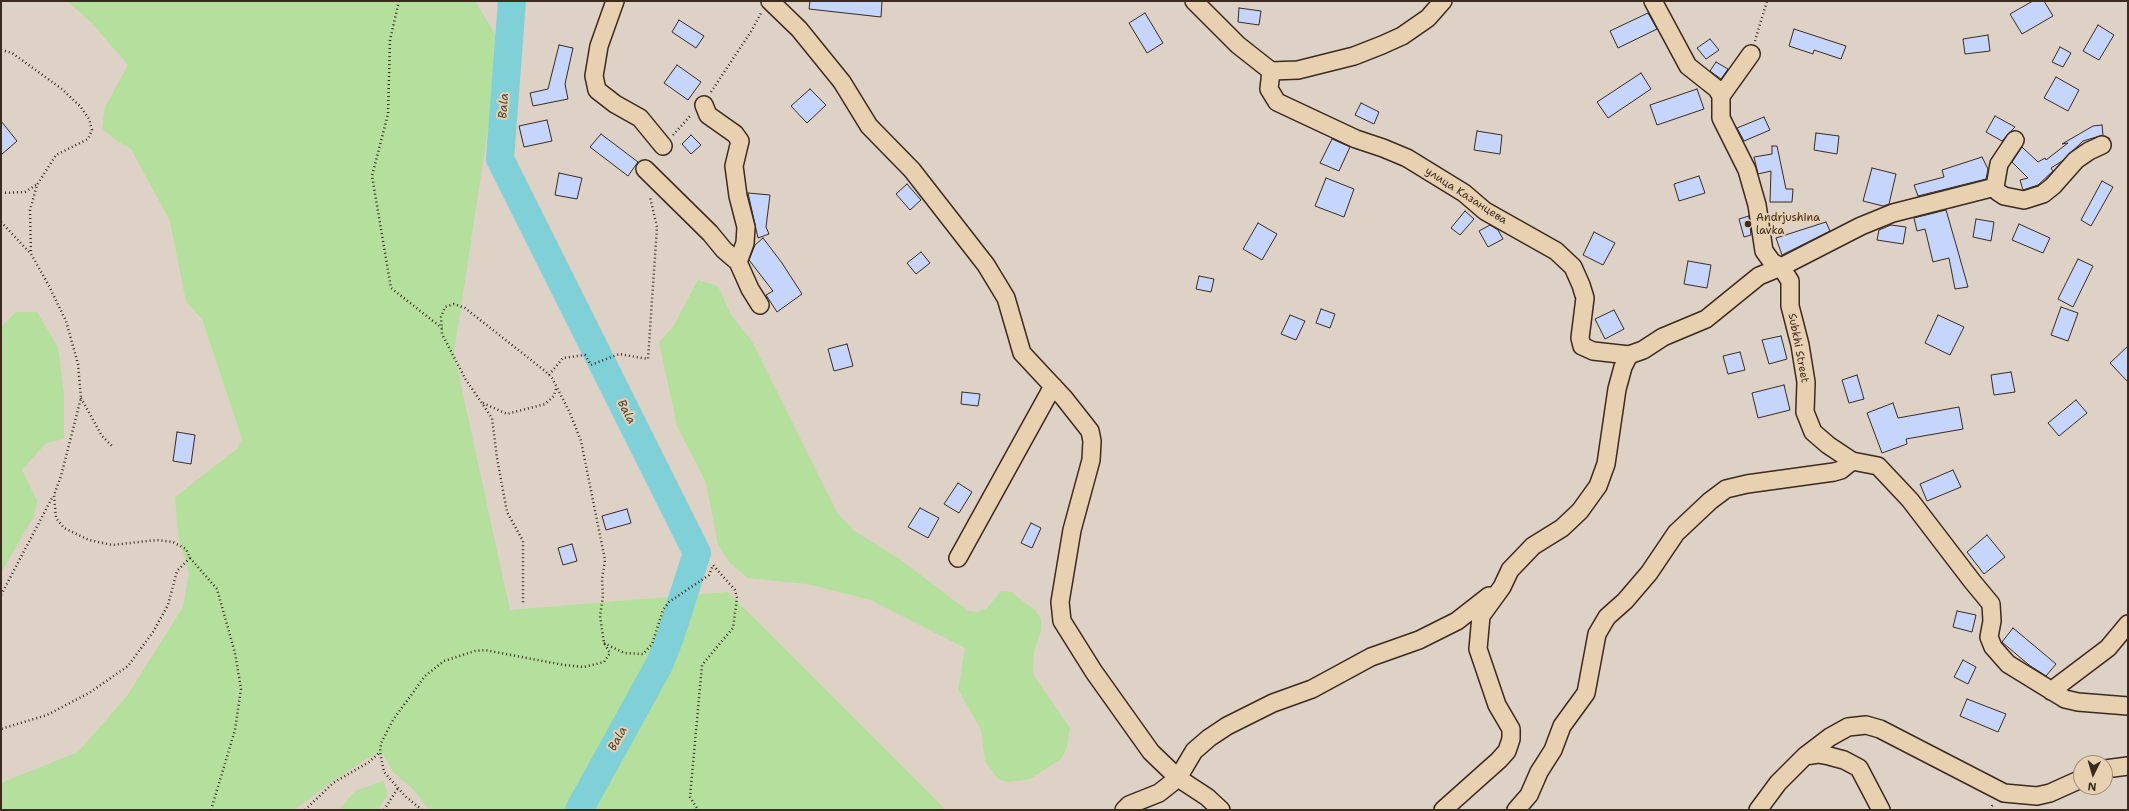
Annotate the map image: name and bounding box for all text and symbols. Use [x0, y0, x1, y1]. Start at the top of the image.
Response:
water label: Bala [496, 93, 512, 119]
street label: улица Казанцева [1423, 165, 1509, 227]
place label: Andrjushina lavka [1756, 211, 1820, 237]
marker: Andrjushina lavka [1743, 219, 1753, 229]
street label: Subkhi Street [1785, 312, 1811, 384]
water label: Bala [614, 397, 638, 427]
water label: Bala [605, 724, 631, 754]
north arrow [2073, 755, 2113, 795]
text: N [2087, 779, 2097, 794]

